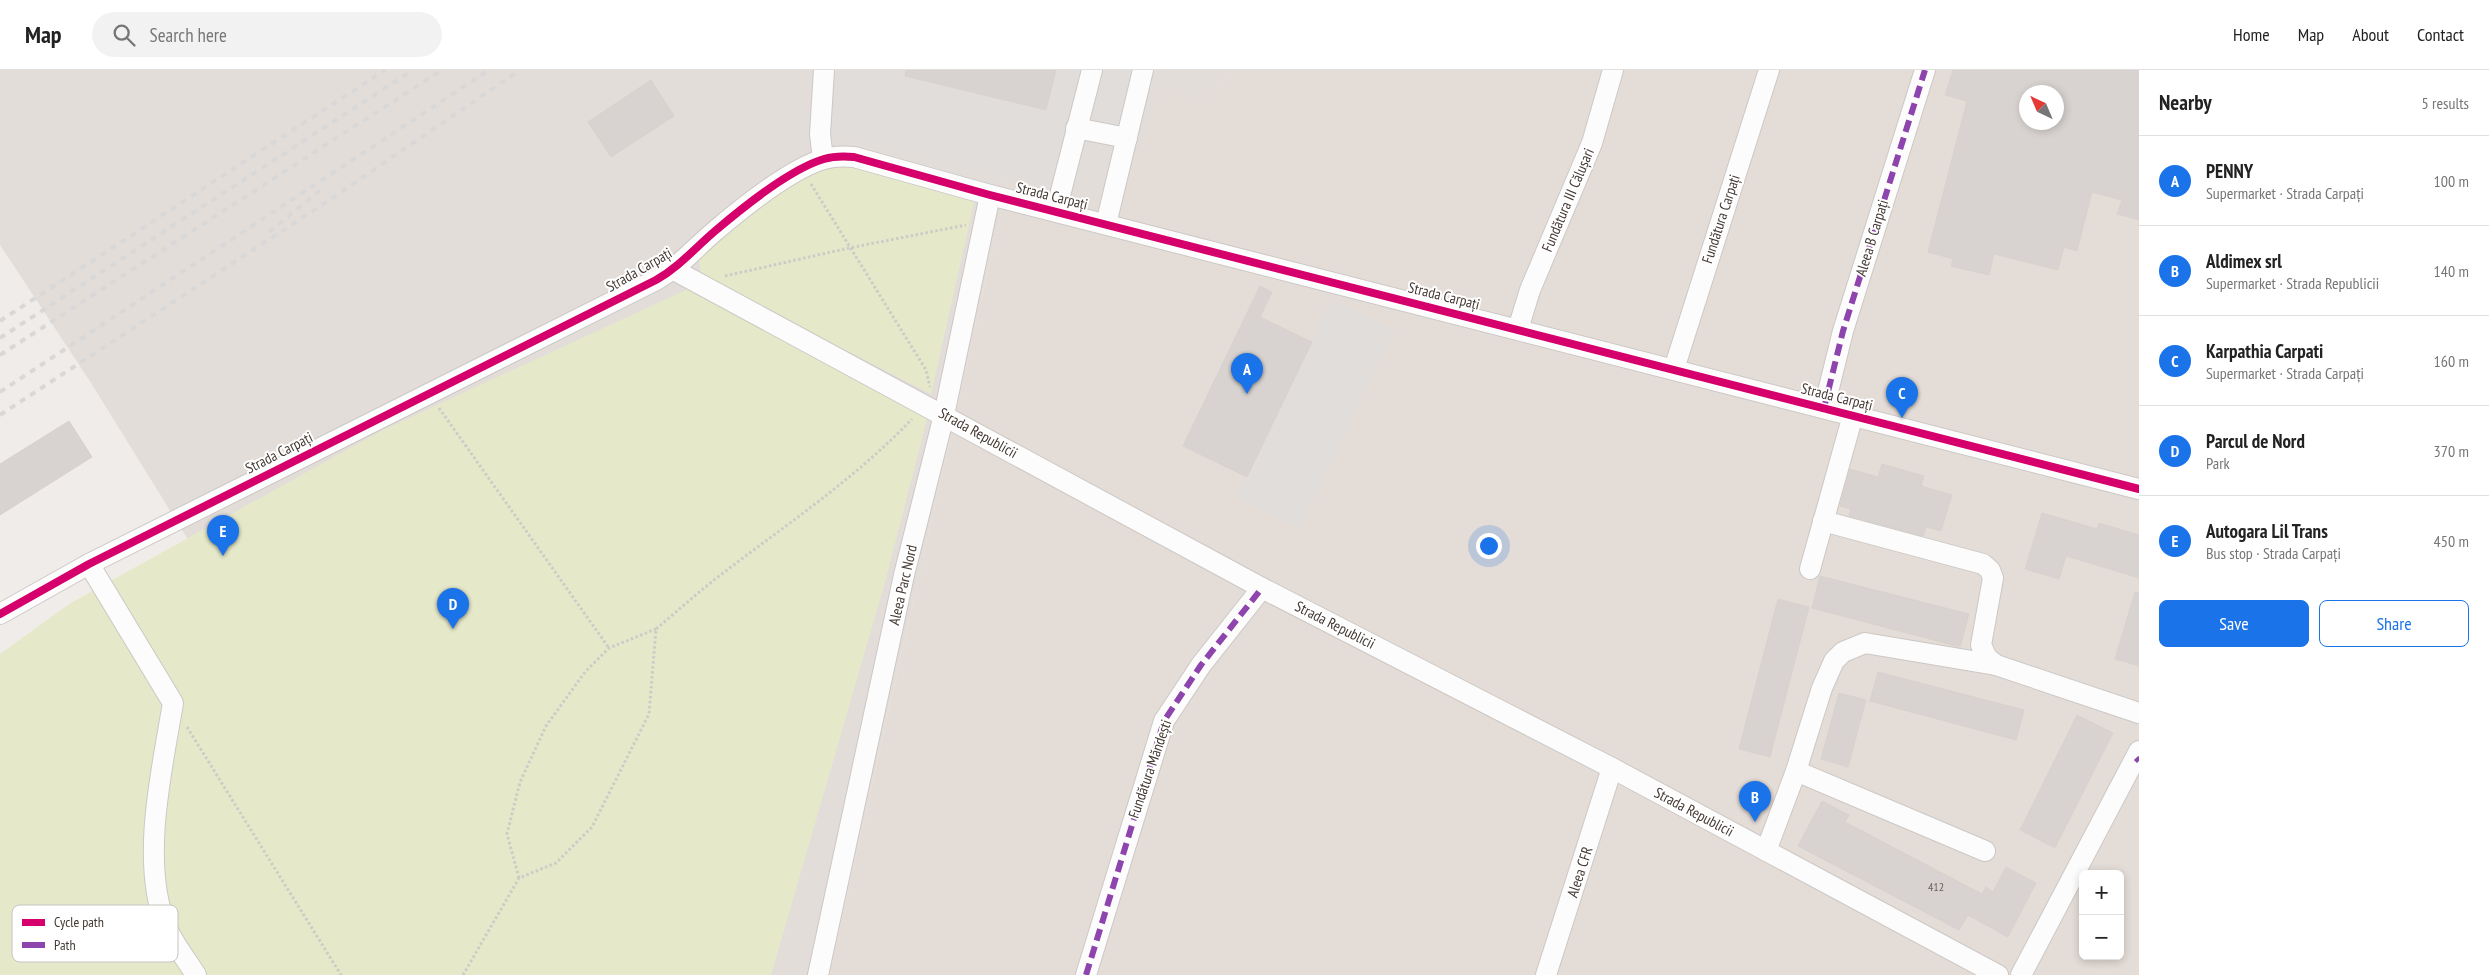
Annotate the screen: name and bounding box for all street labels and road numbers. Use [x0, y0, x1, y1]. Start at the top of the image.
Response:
street label: Fundătura III Călușari [1537, 145, 1598, 254]
street label: Fundătura Carpați [1697, 172, 1744, 266]
street label: Strada Carpați [1014, 177, 1090, 214]
street label: Aleea B Carpați [1851, 197, 1892, 278]
street label: Strada Carpați [602, 243, 675, 296]
street label: Strada Carpați [1406, 277, 1482, 314]
street label: Strada Carpați [1799, 378, 1875, 415]
street label: Strada Republicii [935, 403, 1021, 462]
street label: Strada Carpați [242, 428, 316, 478]
street label: Aleea Parc Nord [884, 543, 921, 627]
street label: Strada Republicii [1292, 596, 1378, 653]
street label: Fundătura Măndești [1124, 717, 1175, 821]
street label: Strada Republicii [1651, 783, 1737, 840]
street label: Aleea CFR [1562, 844, 1597, 900]

